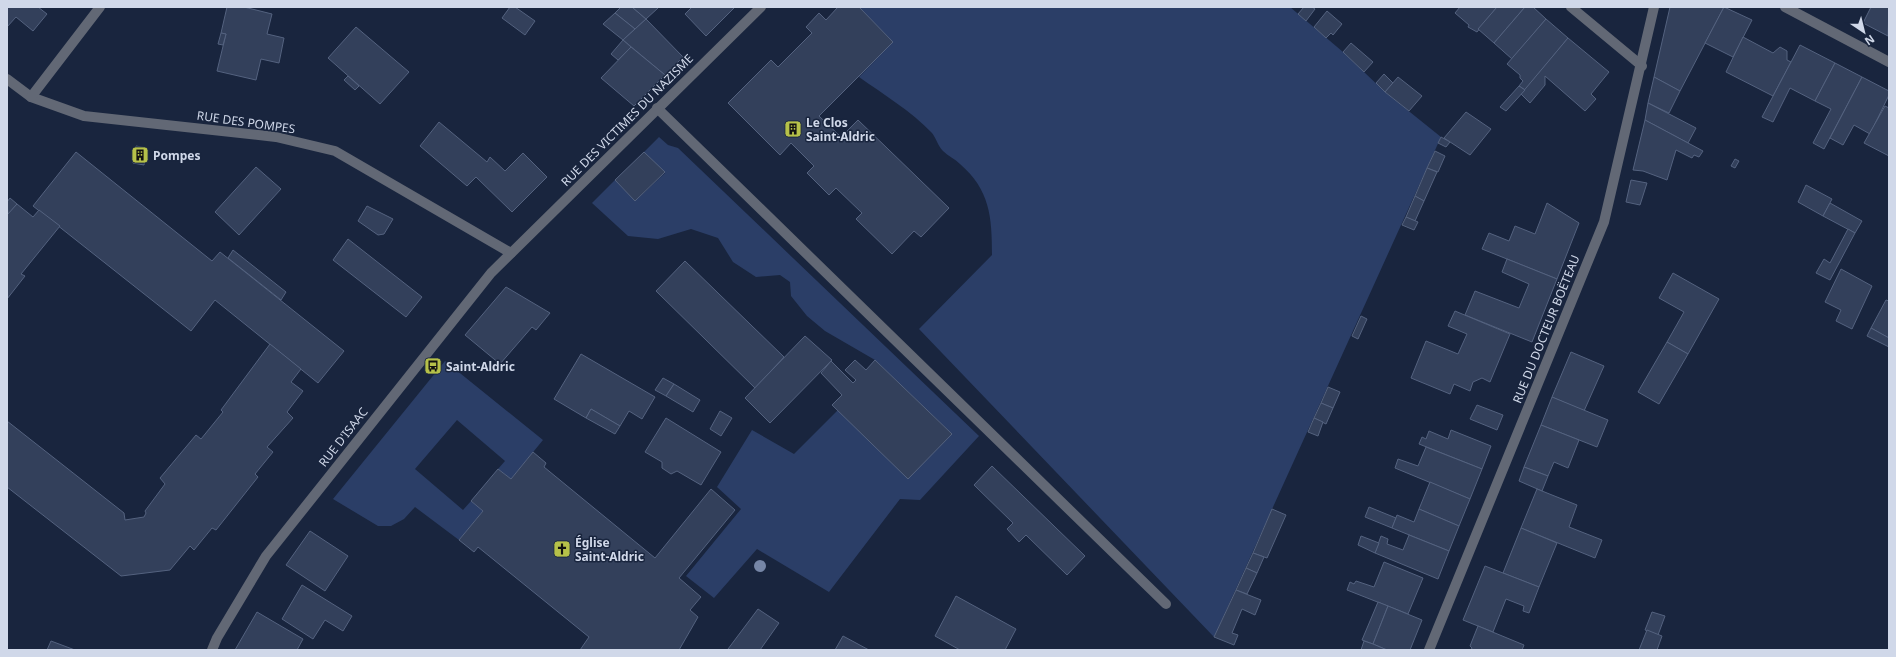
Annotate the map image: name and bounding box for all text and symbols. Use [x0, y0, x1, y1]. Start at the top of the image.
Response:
north arrow [1844, 12, 1884, 52]
text: N [1862, 32, 1878, 49]
street label: RUE DES VICTIMES DU NAZISME [557, 50, 697, 190]
street label: RUE DES POMPES [196, 107, 297, 137]
place label: Le Clos Saint-Aldric [806, 114, 875, 145]
building icon: Le Clos Saint-Aldric [783, 119, 803, 139]
building icon: Pompes [130, 145, 150, 165]
place label: Pompes [153, 147, 200, 164]
street label: RUE DU DOCTEUR BOËTEAU [1508, 252, 1584, 406]
bus stop icon: Saint-Aldric [423, 356, 443, 376]
place label: Saint-Aldric [446, 358, 515, 375]
street label: RUE D'ISAAC [314, 404, 372, 470]
place label: Église Saint-Aldric [575, 534, 644, 565]
church icon: Église Saint-Aldric [552, 539, 572, 559]

